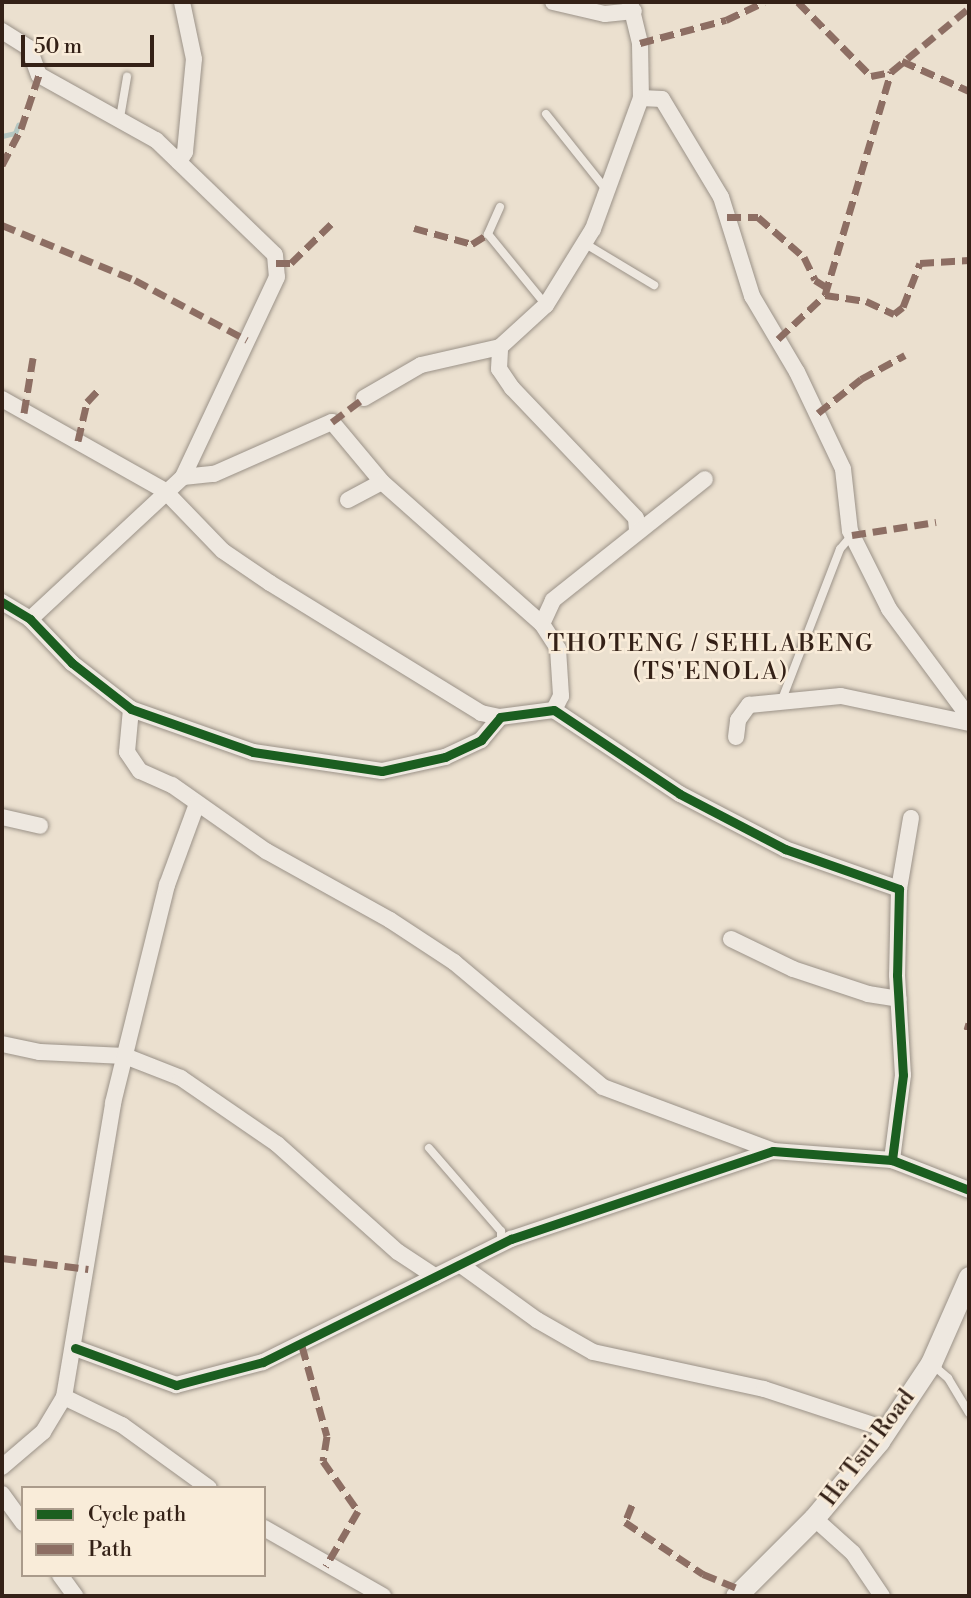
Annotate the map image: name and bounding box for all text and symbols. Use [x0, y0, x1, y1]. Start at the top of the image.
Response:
scale bar [24, 21, 158, 65]
text: 50 m [34, 34, 82, 60]
district label: THOTENG / SEHLABENG (TS'ENOLA) [550, 631, 872, 687]
street label: Ha Tsui Road [815, 1384, 921, 1512]
legend [21, 1486, 266, 1577]
text: Cycle path [88, 1502, 186, 1528]
text: Path [88, 1537, 132, 1563]

